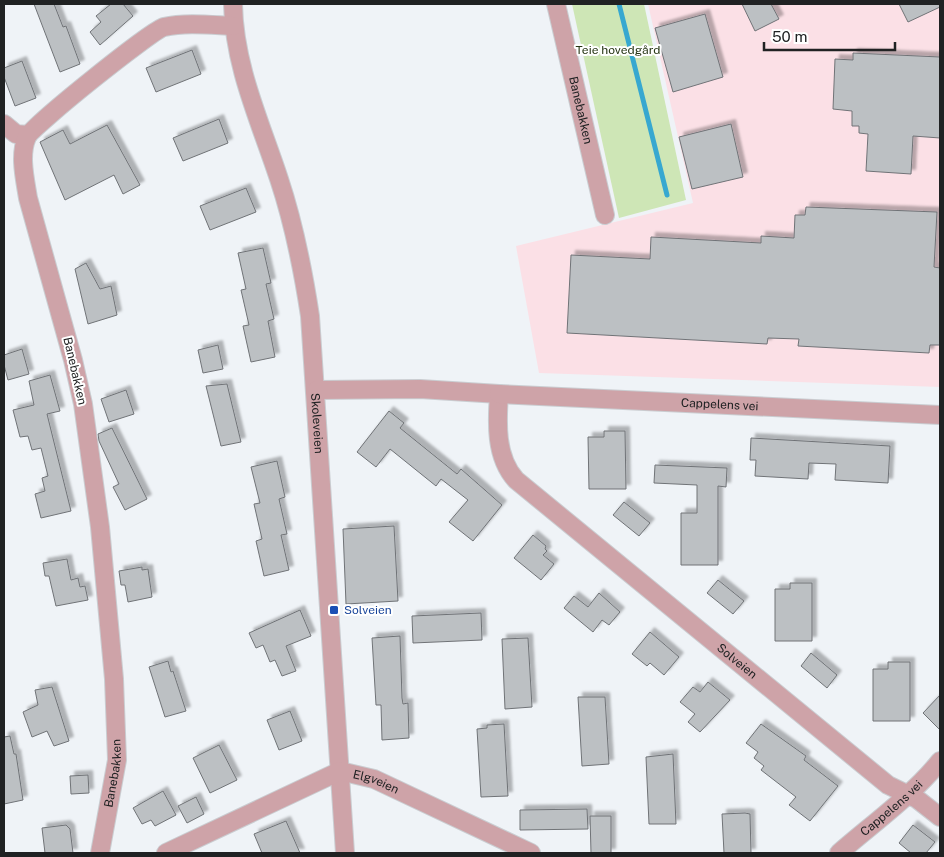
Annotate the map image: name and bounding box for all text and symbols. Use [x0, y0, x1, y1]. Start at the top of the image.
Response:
scale bar [764, 20, 895, 52]
text: 50 m [772, 28, 807, 45]
park label: Teie hovedgård [576, 43, 660, 57]
street label: Banebakken [566, 75, 595, 145]
street label: Banebakken [60, 336, 90, 406]
street label: Skoleveien [308, 393, 326, 454]
street label: Cappelens vei [681, 396, 759, 413]
place label: Solveien [344, 603, 392, 617]
marker: Solveien [328, 604, 340, 616]
street label: Solveien [714, 641, 760, 682]
street label: Banebakken [101, 739, 124, 809]
street label: Elgveien [352, 767, 401, 797]
street label: Cappelens vei [858, 778, 926, 839]

